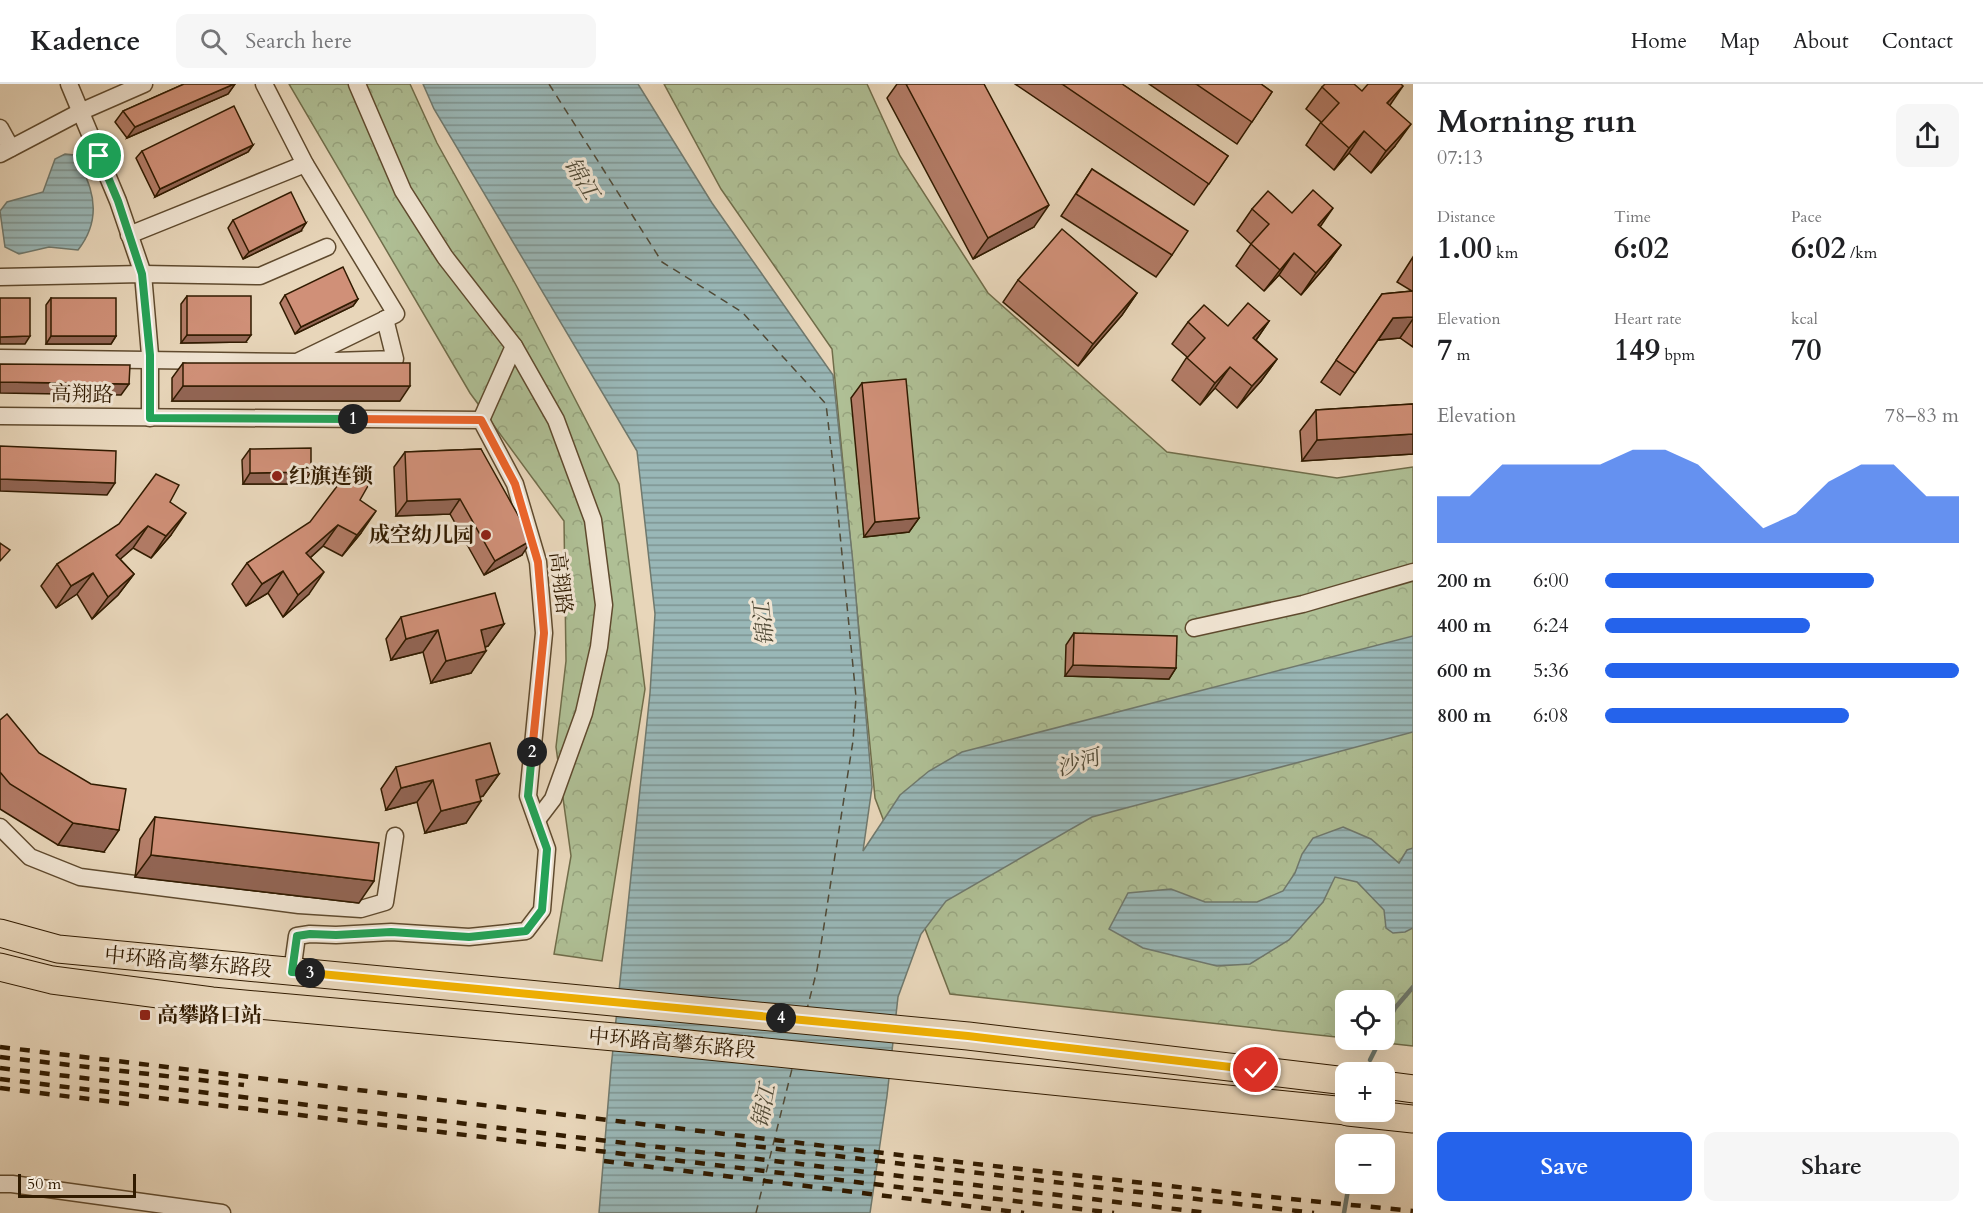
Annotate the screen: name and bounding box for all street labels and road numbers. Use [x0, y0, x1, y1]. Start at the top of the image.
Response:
street label: 高翔路 [50, 379, 114, 410]
street label: 高翔路 [542, 550, 579, 616]
street label: 中环路高攀东路段 [103, 941, 273, 984]
street label: 中环路高攀东路段 [587, 1022, 757, 1065]

